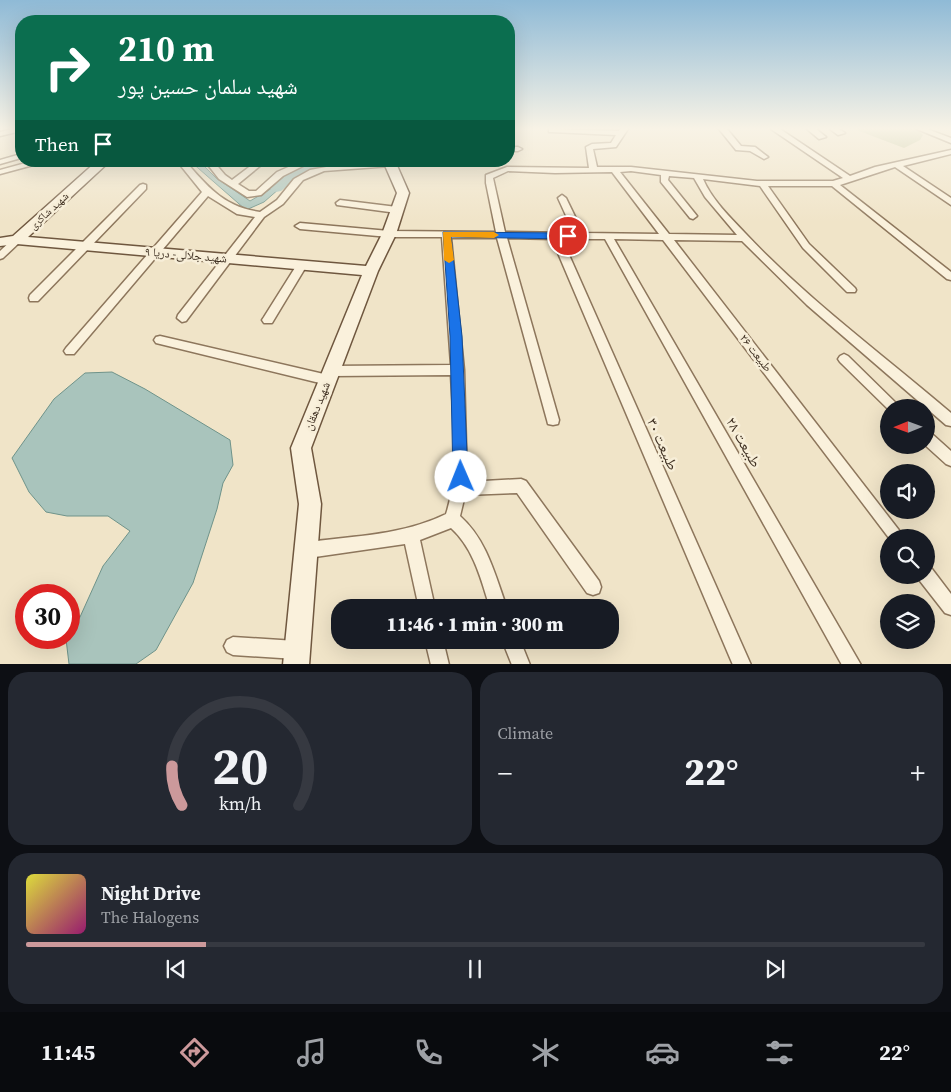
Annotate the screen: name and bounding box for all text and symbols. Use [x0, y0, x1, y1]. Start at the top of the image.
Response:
text: 210 m [118, 25, 214, 73]
icon: right [35, 35, 100, 100]
text: شهید سلمان حسین پور [118, 71, 298, 101]
icon: arrive [89, 130, 117, 158]
text: Then [35, 131, 79, 157]
street label: شهید شاکری [26, 189, 72, 233]
pin [547, 215, 589, 257]
icon: arrive [554, 222, 582, 250]
street label: شهید جلالی- دریا ۹ [144, 243, 228, 267]
street label: طبیعت ۲۶ [736, 331, 776, 375]
street label: شهید دهقان [300, 379, 334, 433]
north arrow [880, 399, 935, 454]
map controls [880, 399, 935, 649]
street label: طبیعت ۲۸ [721, 413, 767, 471]
street label: طبیعت ۳۰ [642, 415, 684, 474]
position arrow [434, 450, 486, 502]
button: sound [880, 464, 935, 519]
button: search [880, 529, 935, 584]
speed limit sign: 30 [15, 584, 80, 649]
button: layers [880, 594, 935, 649]
text: 11:46 · 1 min · 300 m [386, 611, 564, 637]
text: Climate [498, 722, 553, 744]
text: 20 [212, 730, 268, 801]
text: 22° [684, 746, 738, 798]
text: − [498, 754, 512, 792]
text: + [910, 754, 925, 792]
text: km/h [218, 791, 261, 816]
text: Night Drive [101, 880, 201, 906]
text: The Halogens [101, 906, 199, 928]
icon: previous [162, 955, 190, 983]
icon: pause [461, 955, 489, 983]
icon: next [761, 955, 789, 983]
icon: directions [177, 1035, 212, 1070]
icon: music [294, 1035, 329, 1070]
icon: phone [411, 1035, 446, 1070]
icon: climate [528, 1035, 563, 1070]
icon: car [645, 1035, 680, 1070]
icon: filters [762, 1035, 797, 1070]
text: 11:45 [41, 1037, 95, 1067]
text: 22° [879, 1037, 910, 1067]

